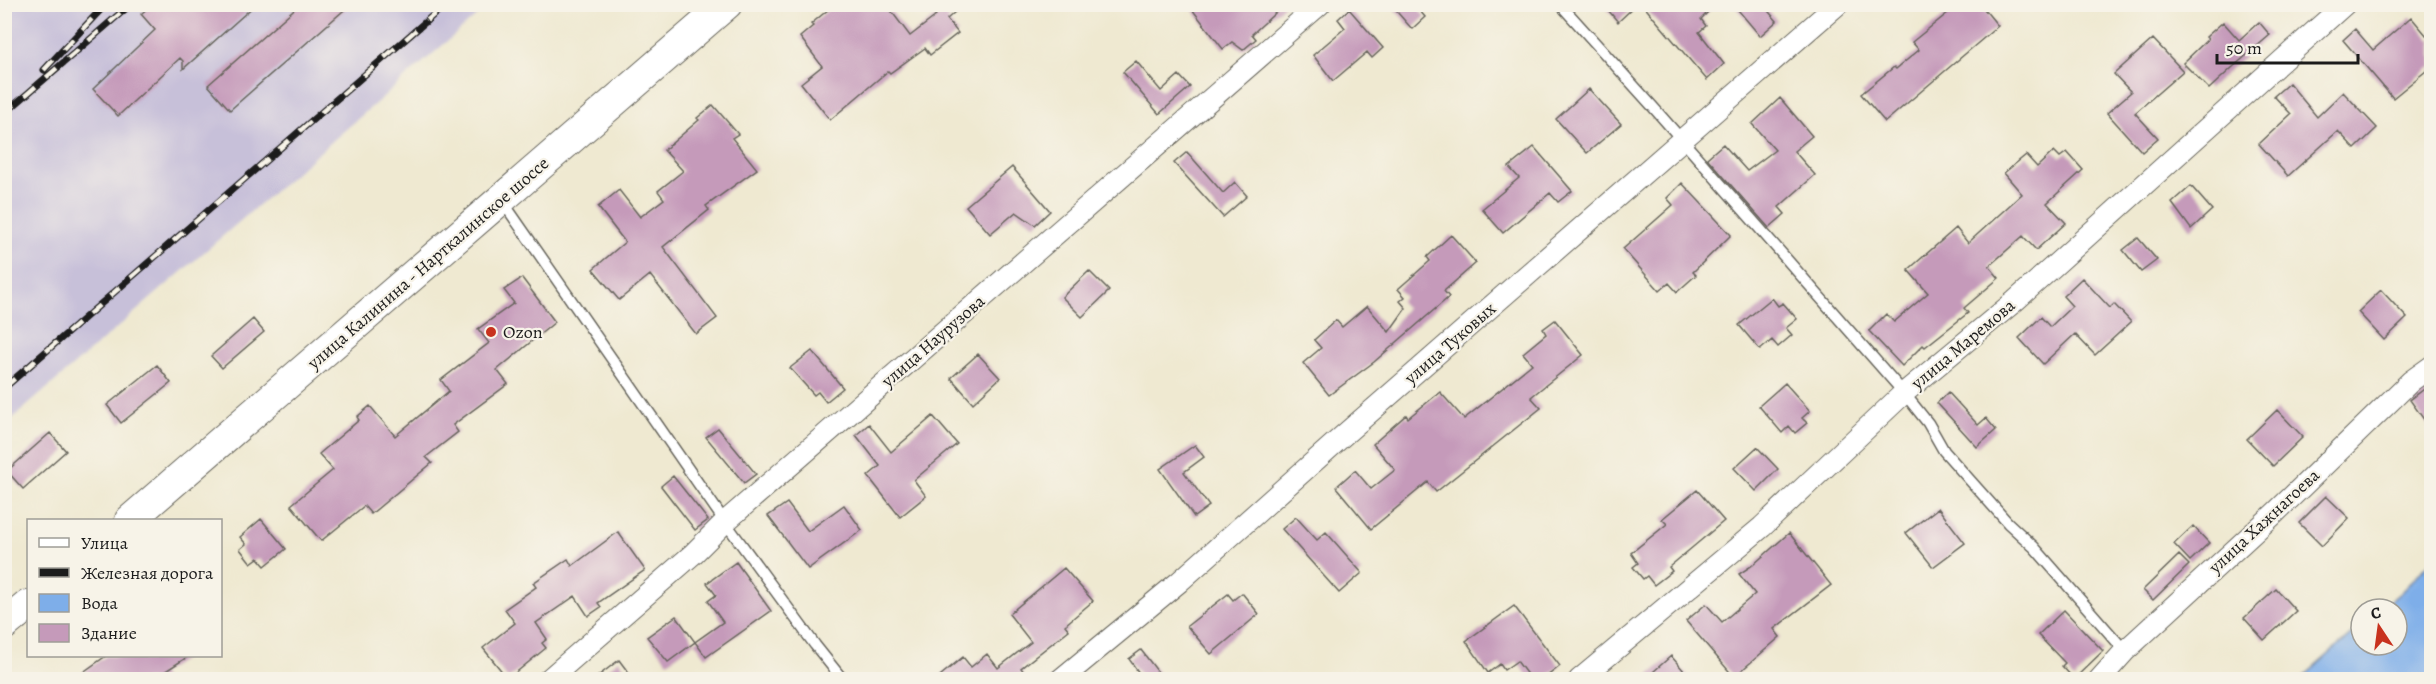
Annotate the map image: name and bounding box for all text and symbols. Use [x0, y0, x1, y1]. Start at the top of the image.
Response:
scale bar [2217, 27, 2358, 65]
text: 50 m [2226, 36, 2262, 60]
street label: улица Калинина - Нарткалинское шоссе [301, 151, 554, 375]
street label: улица Наурузова [875, 289, 990, 393]
street label: улица Маремова [1905, 293, 2020, 395]
street label: улица Туковых [1398, 296, 1501, 390]
place label: Ozon [503, 320, 543, 344]
marker: Ozon [484, 325, 498, 339]
street label: улица Хажнагоева [2203, 463, 2325, 579]
legend [27, 519, 222, 657]
text: Улица [81, 531, 129, 555]
text: Железная дорога [81, 561, 214, 585]
text: Вода [81, 591, 119, 615]
north arrow [2349, 597, 2409, 657]
text: С [2369, 602, 2383, 625]
text: Здание [81, 621, 137, 645]

